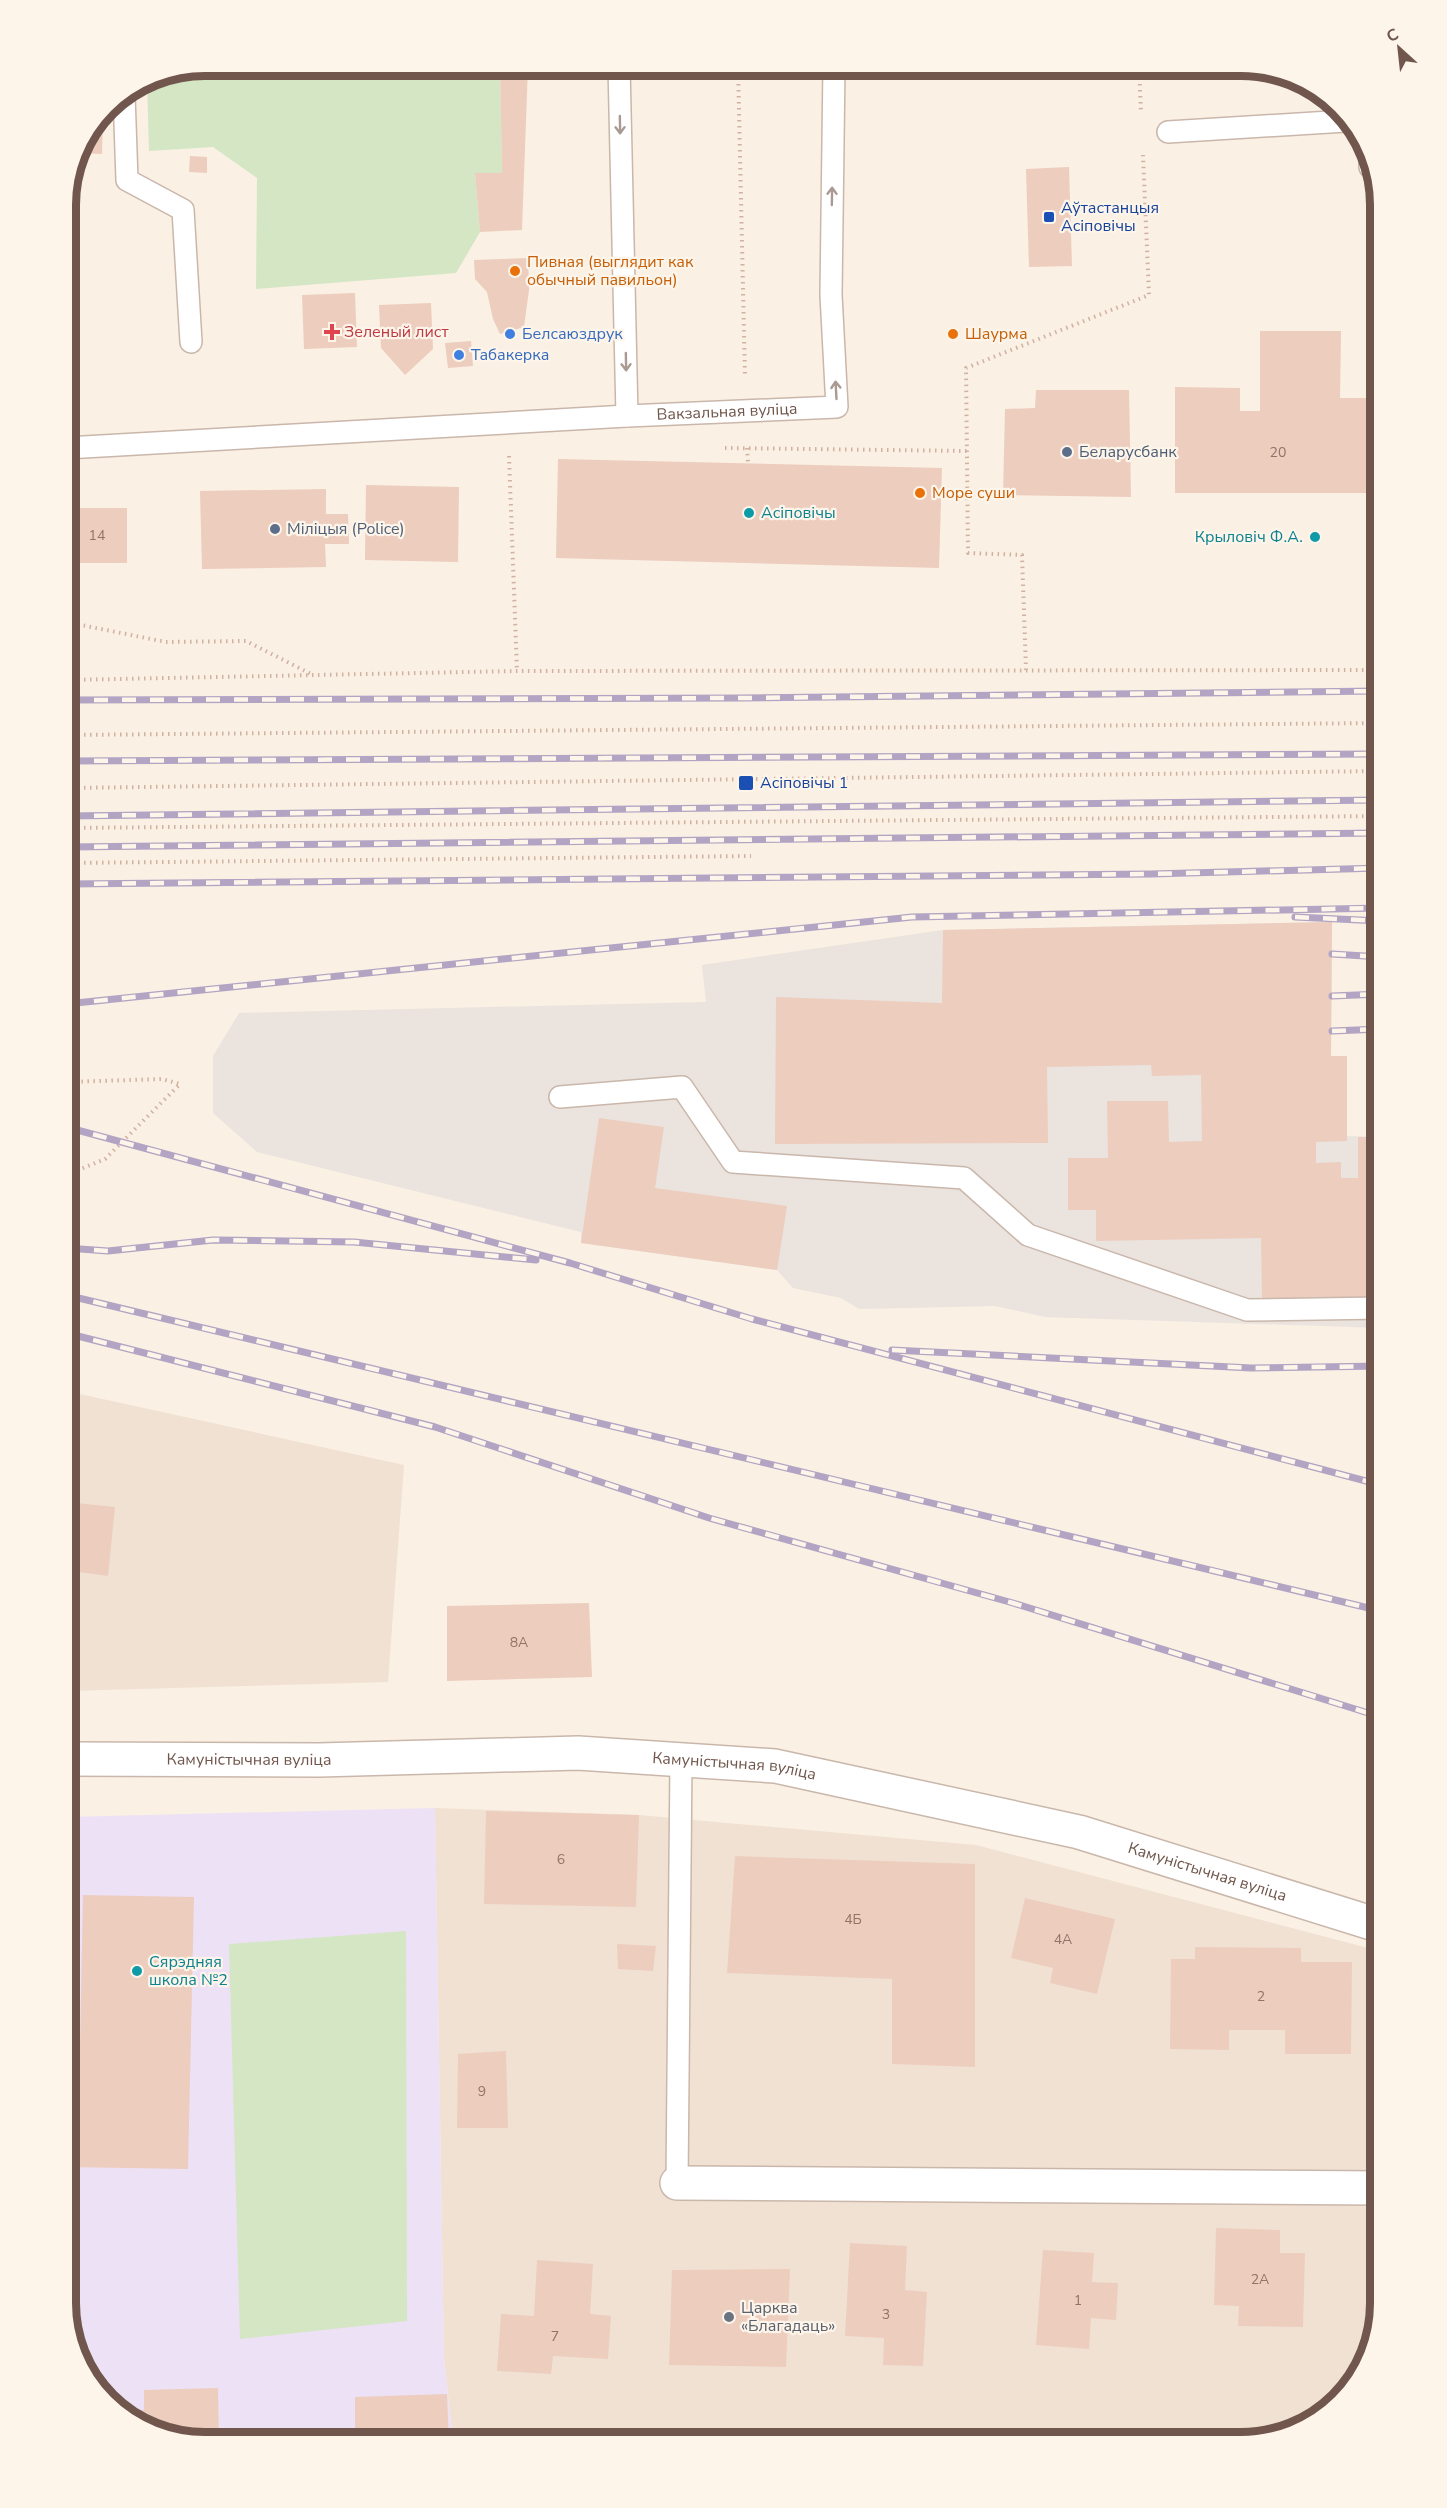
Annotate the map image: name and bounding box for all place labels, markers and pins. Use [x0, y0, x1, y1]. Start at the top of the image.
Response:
place label: Аўтастанцыя Асіповічы [1061, 197, 1159, 237]
marker: Аўтастанцыя Асіповічы [1042, 210, 1056, 224]
place label: Пивная (выглядит как обычный павильон) [527, 251, 694, 291]
marker: Пивная (выглядит как обычный павильон) [508, 264, 522, 278]
place label: Зеленый лист [344, 321, 449, 343]
place label: Белсаюздрук [522, 323, 623, 345]
place label: Шаурма [965, 323, 1028, 345]
marker: Зеленый лист [325, 325, 339, 339]
marker: Белсаюздрук [503, 327, 517, 341]
marker: Шаурма [946, 327, 960, 341]
place label: Табакерка [471, 344, 549, 366]
marker: Табакерка [452, 348, 466, 362]
place label: Беларусбанк [1079, 441, 1177, 463]
marker: Беларусбанк [1060, 445, 1074, 459]
place label: Море суши [932, 482, 1015, 504]
marker: Море суши [913, 486, 927, 500]
place label: Асіповічы [761, 502, 836, 524]
marker: Асіповічы [742, 506, 756, 520]
place label: Міліцыя (Police) [287, 518, 405, 540]
marker: Міліцыя (Police) [268, 522, 282, 536]
place label: Крыловіч Ф.А. [1195, 526, 1303, 548]
marker: Крыловіч Ф.А. [1308, 530, 1322, 544]
place label: Асіповічы 1 [760, 772, 848, 794]
marker: Асіповічы 1 [737, 774, 755, 792]
place label: Сярэдняя школа №2 [149, 1951, 228, 1991]
marker: Сярэдняя школа №2 [130, 1964, 144, 1978]
place label: Царква «Благадаць» [741, 2297, 835, 2337]
marker: Царква «Благадаць» [722, 2310, 736, 2324]

